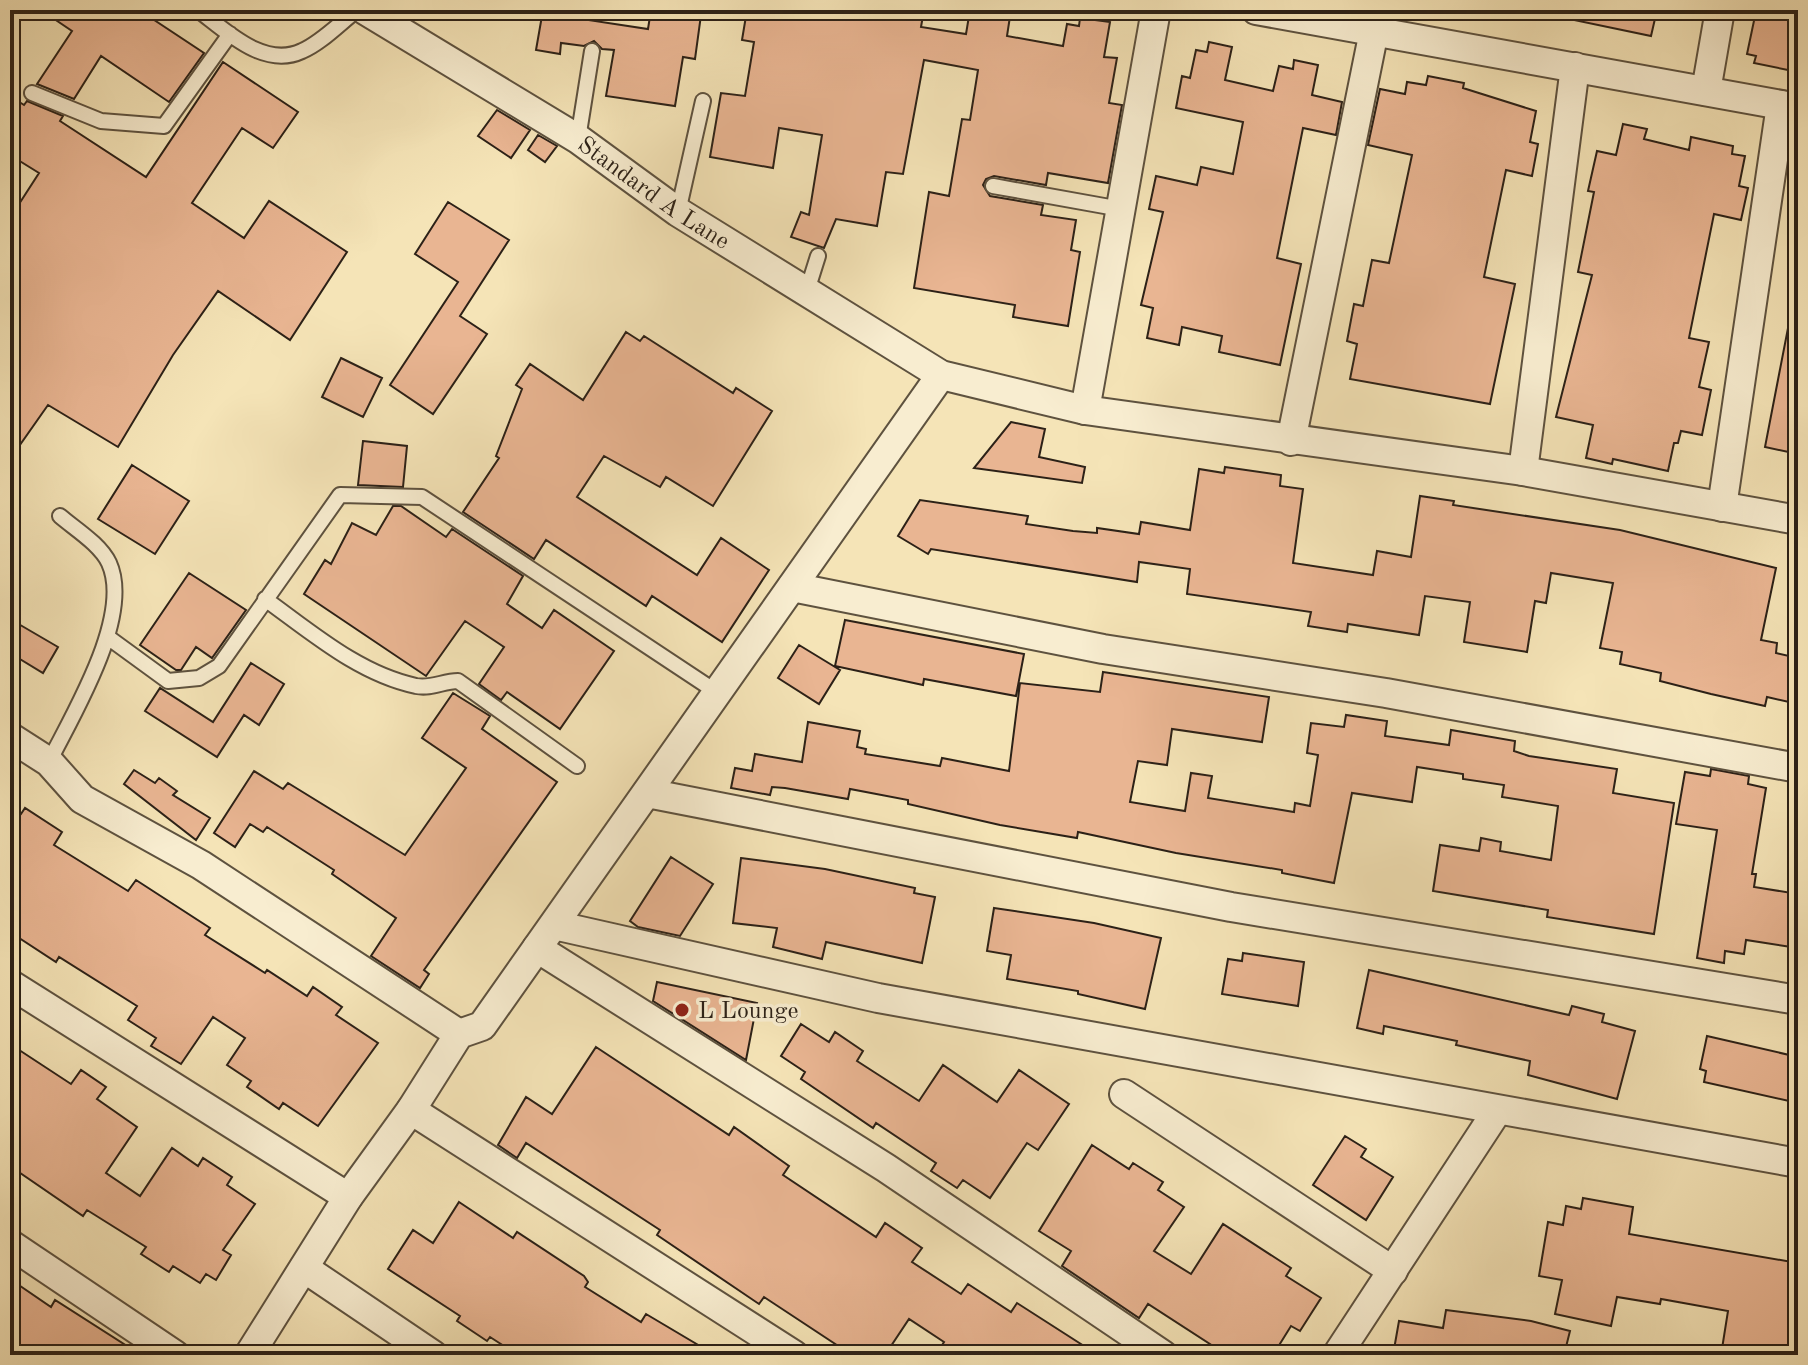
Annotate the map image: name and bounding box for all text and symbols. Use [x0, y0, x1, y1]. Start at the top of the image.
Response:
street label: Standard A Lane [573, 133, 733, 255]
place label: L Lounge [698, 1000, 799, 1024]
marker: L Lounge [673, 1001, 691, 1019]

